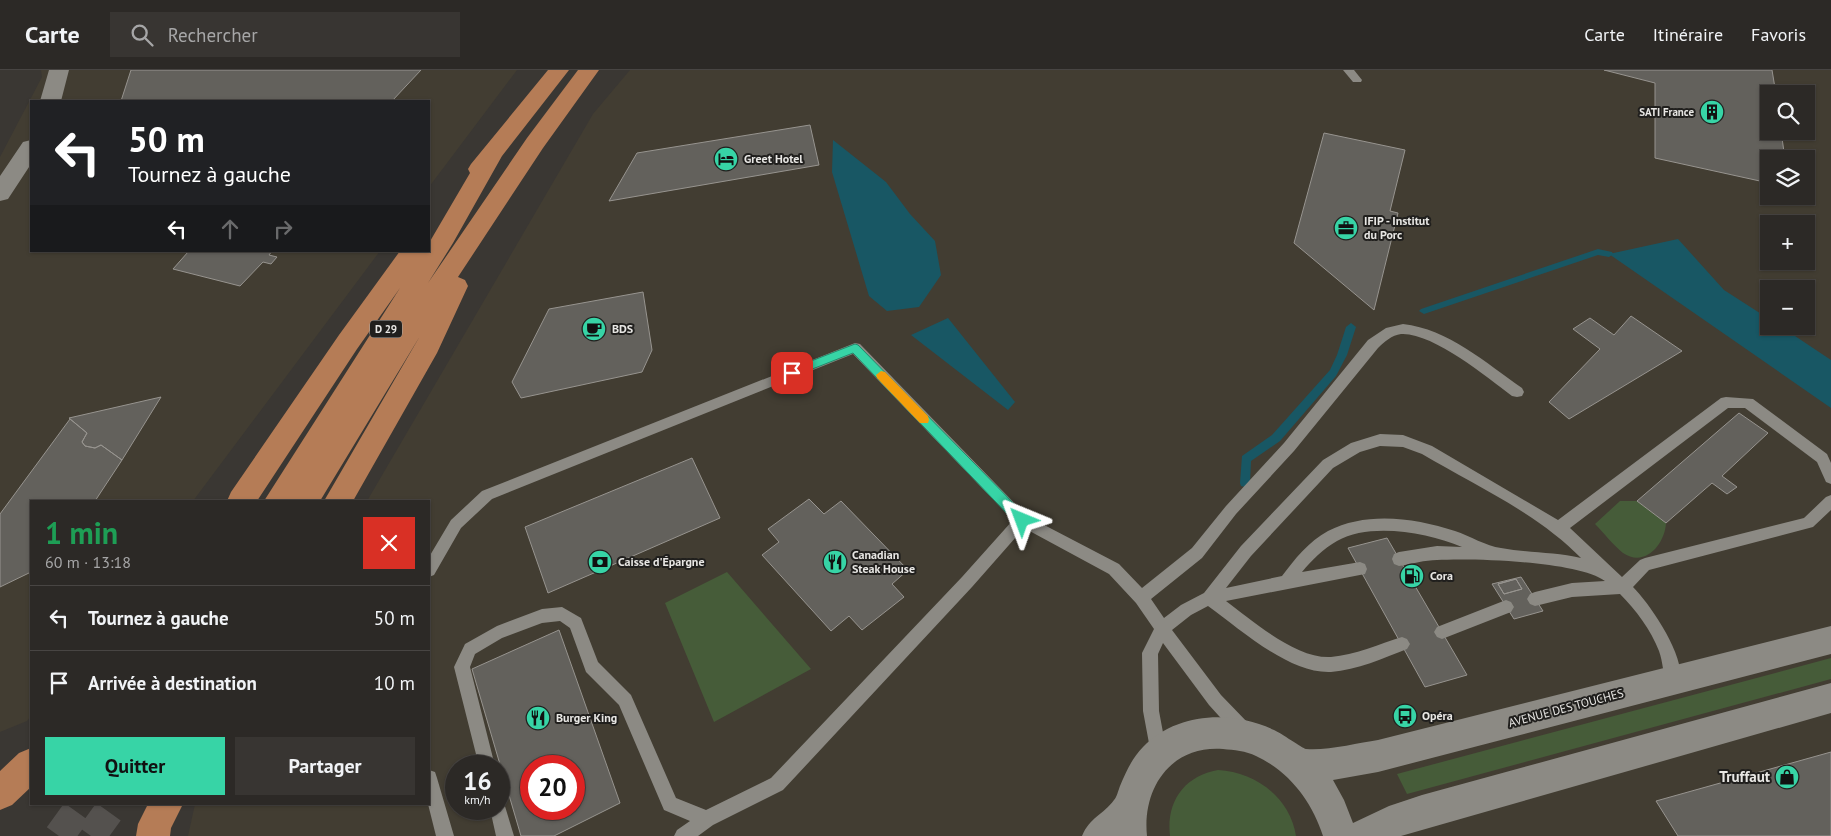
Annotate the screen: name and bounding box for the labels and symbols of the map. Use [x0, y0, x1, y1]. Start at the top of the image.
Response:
building icon: SATI France [1699, 99, 1725, 125]
place label: SATI France [1639, 105, 1694, 119]
hotel icon: Greet Hotel [713, 146, 739, 172]
place label: Greet Hotel [744, 151, 803, 166]
place label: IFIP - Institut du Porc [1364, 213, 1430, 242]
office icon: IFIP - Institut du Porc [1333, 215, 1359, 241]
cafe icon: BDS [581, 316, 607, 342]
road number: D 29 [370, 320, 402, 338]
place label: BDS [612, 321, 633, 336]
pin [771, 352, 813, 394]
position arrow [995, 493, 1047, 545]
place label: Canadian Steak House [852, 547, 915, 576]
bank icon: Caisse d'Épargne [587, 549, 613, 575]
restaurant icon: Canadian Steak House [822, 549, 848, 575]
place label: Caisse d'Épargne [618, 554, 705, 569]
fuel station icon: Cora [1399, 563, 1425, 589]
place label: Cora [1430, 568, 1453, 583]
street label: AVENUE DES TOUCHES [1507, 685, 1625, 730]
bus stop icon: Opéra [1392, 703, 1418, 729]
restaurant icon: Burger King [525, 705, 551, 731]
place label: Opéra [1422, 708, 1453, 723]
place label: Burger King [556, 710, 617, 725]
speed limit sign: 20 [520, 755, 585, 820]
shop icon: Truffaut [1774, 764, 1800, 790]
place label: Truffaut [1719, 767, 1771, 786]

